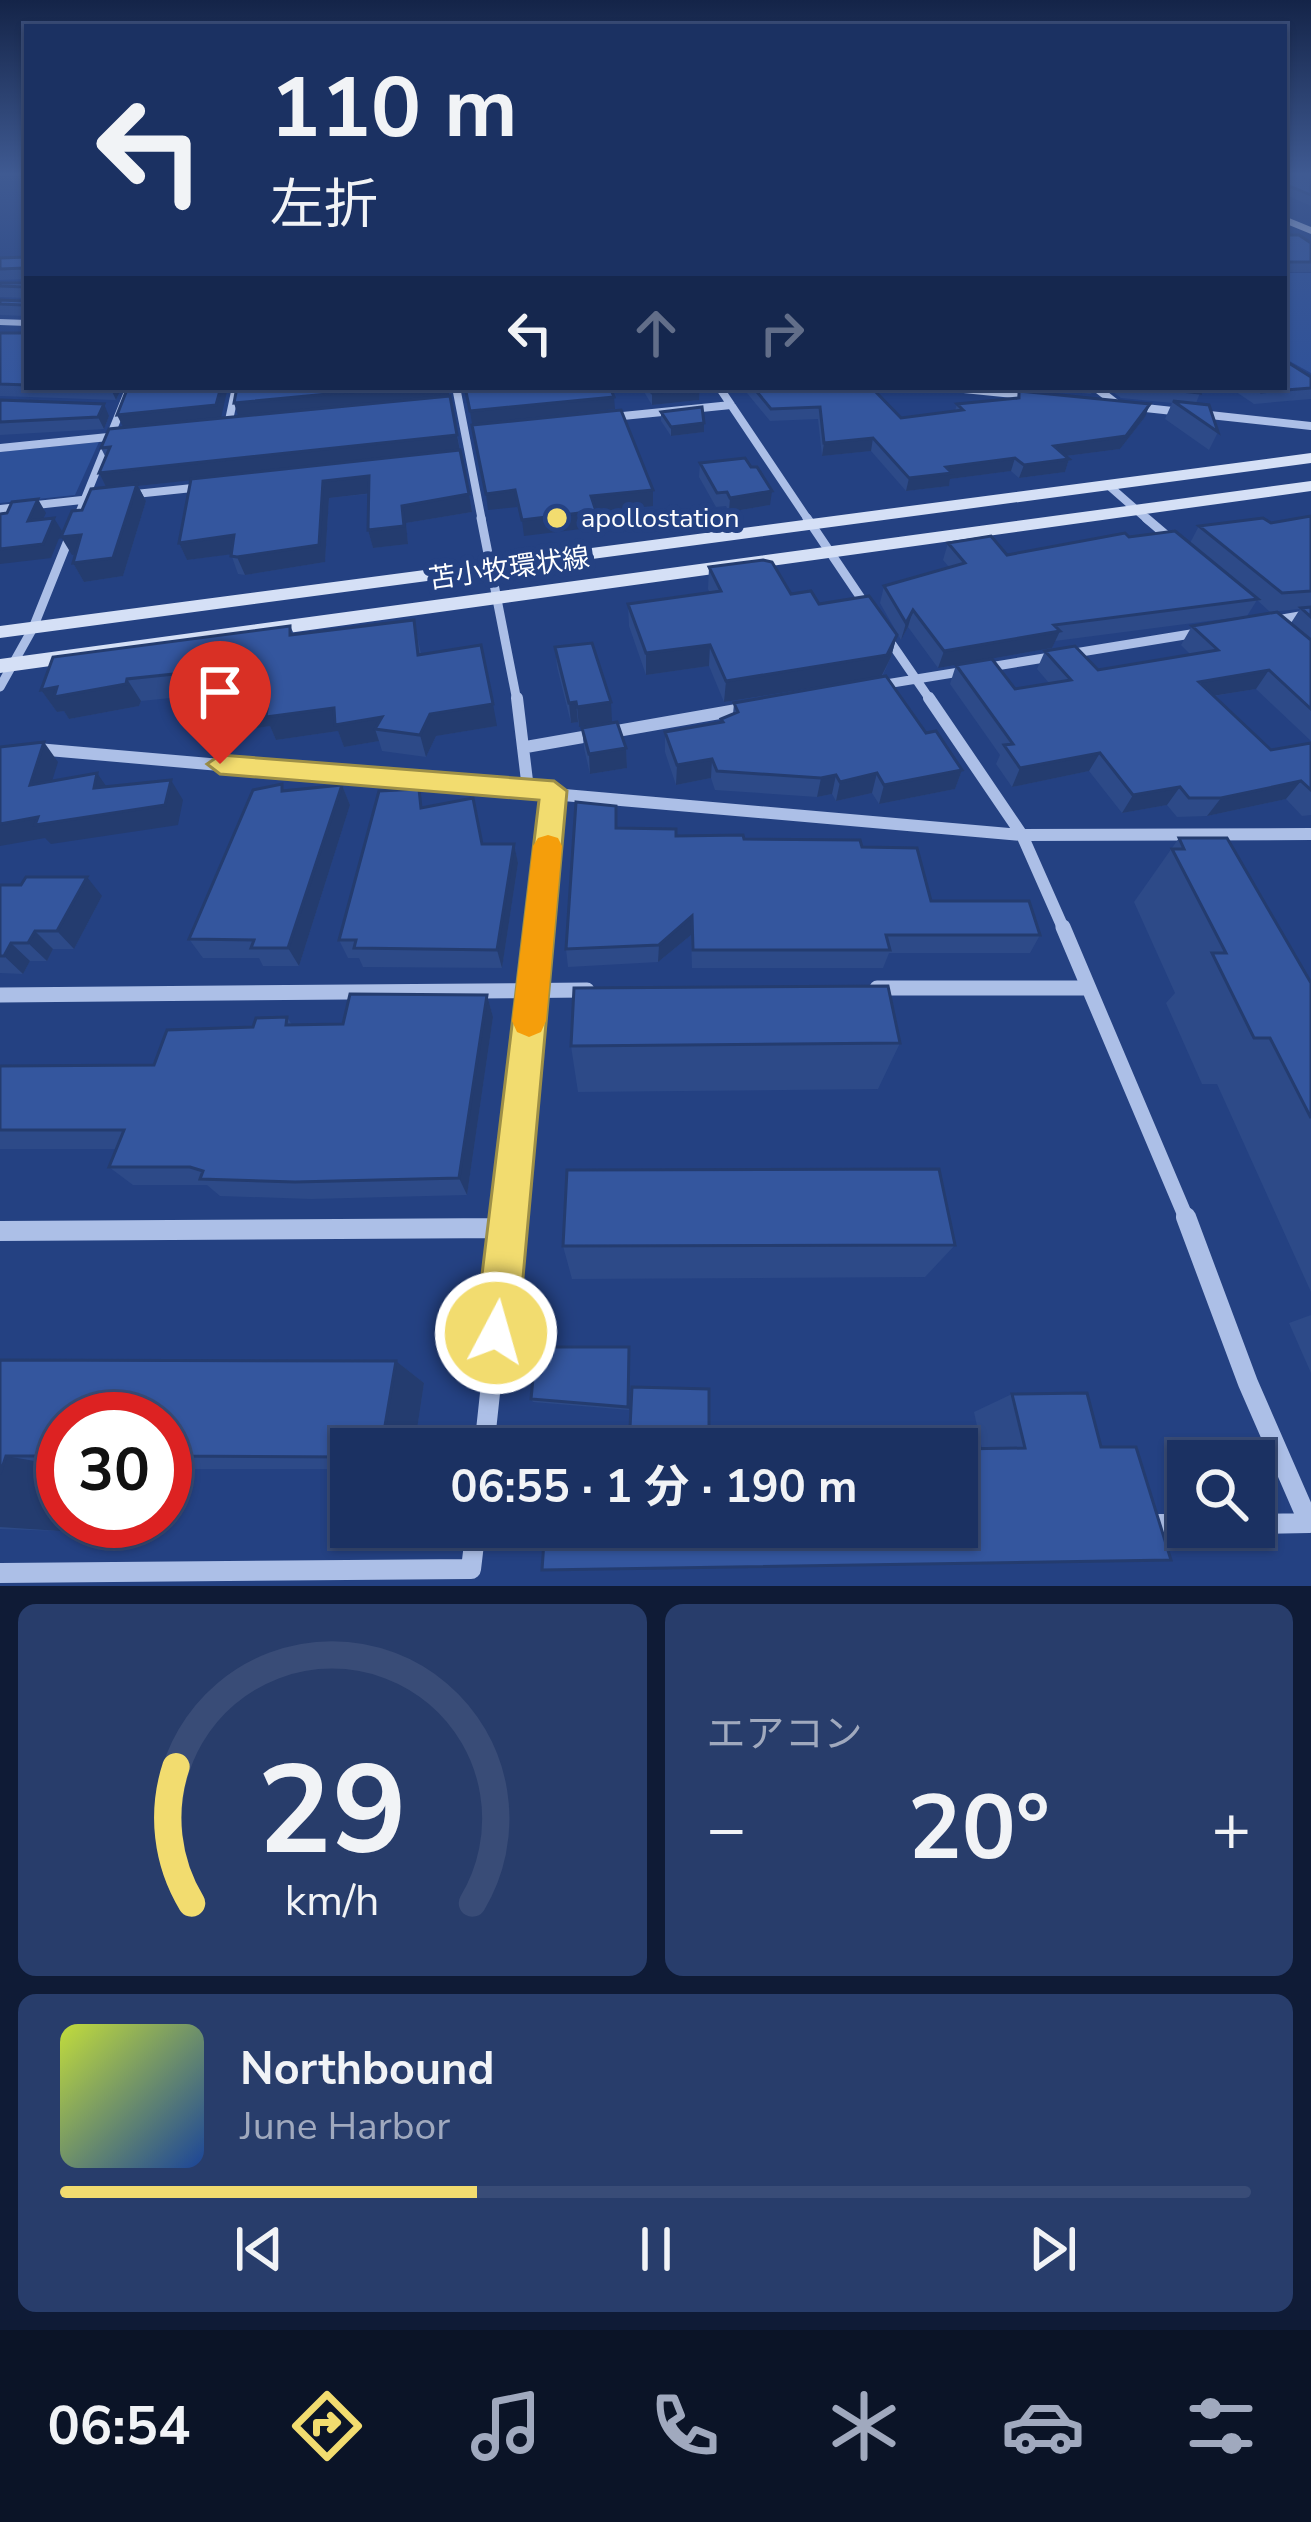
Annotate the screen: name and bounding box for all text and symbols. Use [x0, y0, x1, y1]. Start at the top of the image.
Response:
text: 110 m [270, 51, 518, 166]
icon: left [72, 72, 228, 228]
text: 左折 [270, 168, 378, 242]
icon: left [497, 300, 563, 366]
icon: ahead [623, 300, 689, 366]
icon: right [749, 300, 815, 366]
place label: apollostation [581, 500, 740, 537]
marker: apollostation [544, 505, 570, 531]
street label: 苫小牧環状線 [426, 539, 592, 598]
pin [169, 641, 271, 764]
icon: arrive [187, 659, 253, 725]
position arrow [433, 1270, 559, 1396]
speed limit sign: 30 [36, 1392, 192, 1548]
map controls [1167, 1440, 1275, 1548]
button: search [1167, 1440, 1275, 1548]
text: 06:55 · 1 分 · 190 m [451, 1457, 857, 1518]
text: エアコン [707, 1708, 863, 1761]
text: 29 [257, 1726, 407, 1896]
text: 20° [908, 1767, 1050, 1890]
text: − [707, 1784, 746, 1874]
text: + [1211, 1784, 1251, 1874]
text: km/h [285, 1872, 380, 1930]
text: Northbound [240, 2039, 494, 2100]
text: June Harbor [240, 2100, 450, 2153]
icon: previous [226, 2216, 292, 2282]
icon: pause [623, 2216, 689, 2282]
icon: next [1020, 2216, 1086, 2282]
icon: directions [285, 2384, 369, 2468]
icon: music [464, 2384, 548, 2468]
icon: phone [643, 2384, 727, 2468]
icon: climate [822, 2384, 906, 2468]
icon: car [1001, 2384, 1085, 2468]
icon: filters [1179, 2384, 1263, 2468]
text: 06:54 [47, 2389, 190, 2463]

